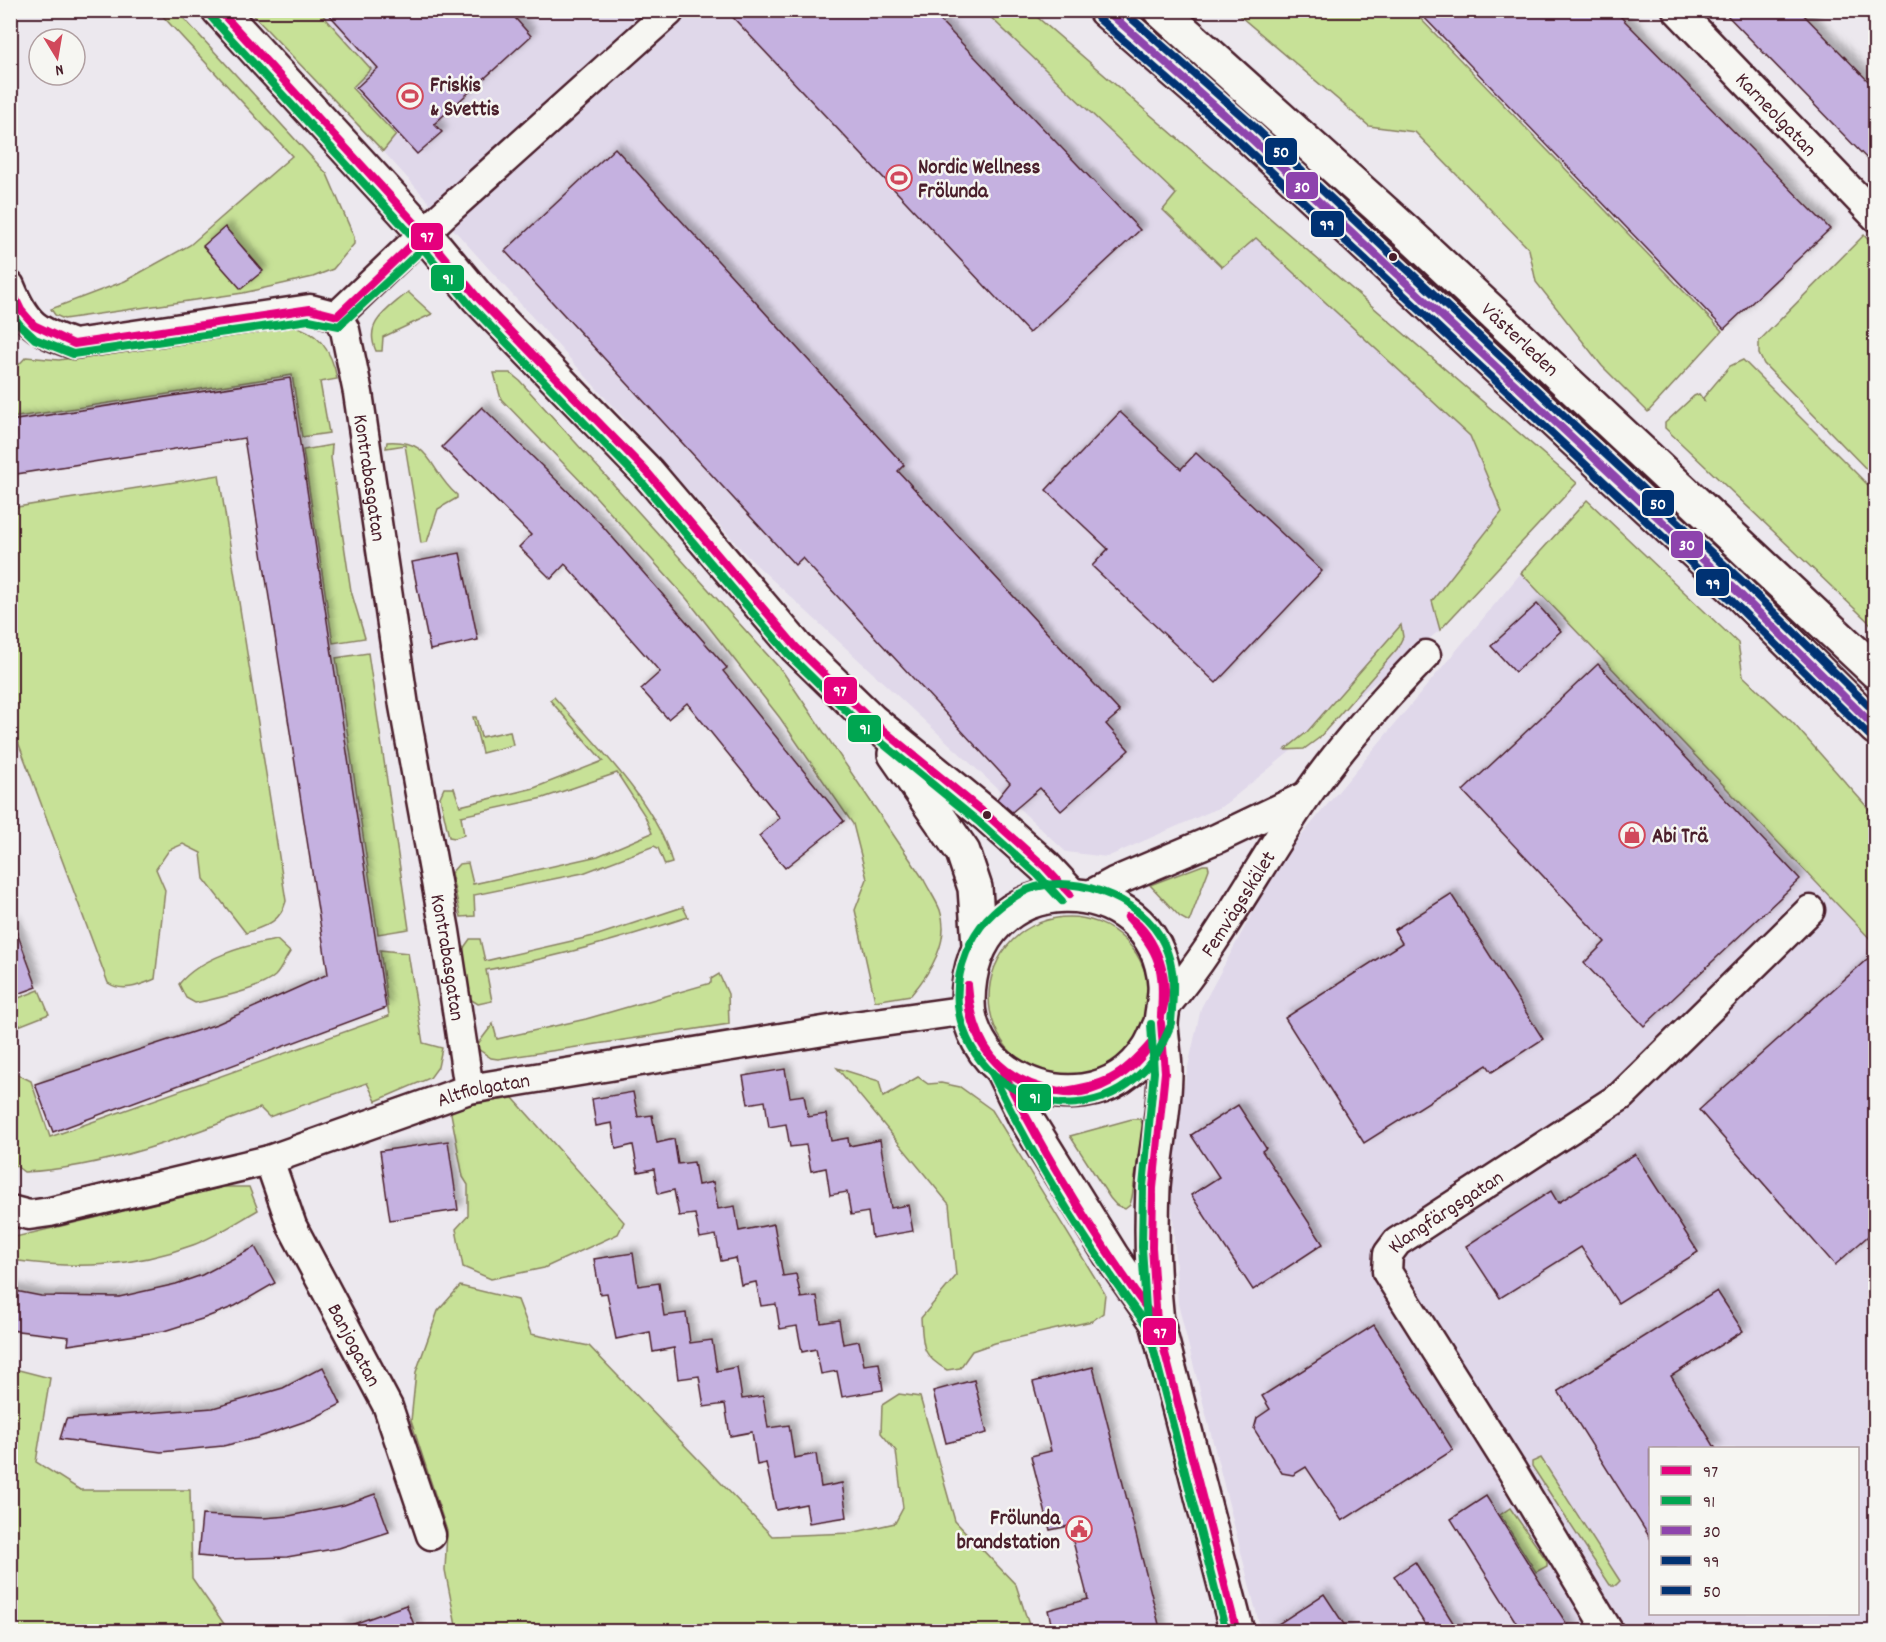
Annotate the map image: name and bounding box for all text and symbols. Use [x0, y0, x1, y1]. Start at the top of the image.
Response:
north arrow [27, 27, 87, 87]
text: N [53, 57, 65, 81]
street label: Karneolgatan [1727, 67, 1823, 165]
place label: Friskis & Svettis [430, 72, 500, 126]
sports icon: Friskis & Svettis [395, 81, 425, 111]
line badge: 50 [1264, 137, 1298, 166]
text: 50 [1273, 142, 1289, 165]
place label: Nordic Wellness Frölunda [918, 154, 1041, 208]
sports icon: Nordic Wellness Frölunda [884, 163, 914, 193]
line badge: 30 [1285, 171, 1319, 200]
text: 30 [1294, 177, 1310, 200]
line badge: 99 [1310, 210, 1345, 238]
text: 99 [1320, 215, 1334, 238]
line badge: 97 [410, 222, 444, 251]
text: 97 [420, 227, 434, 250]
unlabelled marker [1387, 251, 1399, 263]
line badge: 91 [430, 264, 465, 292]
text: 91 [443, 269, 453, 292]
street label: Västerleden [1473, 297, 1564, 385]
street label: Kontrabasgatan [343, 412, 392, 544]
line badge: 50 [1641, 489, 1675, 517]
text: 50 [1650, 494, 1666, 517]
line badge: 30 [1670, 530, 1704, 559]
text: 30 [1679, 535, 1695, 558]
line badge: 99 [1695, 568, 1730, 597]
text: 99 [1706, 574, 1720, 597]
line badge: 97 [823, 676, 858, 705]
text: 97 [833, 681, 847, 704]
line badge: 91 [847, 714, 882, 743]
text: 91 [860, 719, 870, 742]
unlabelled marker [981, 809, 993, 821]
shop icon: Abi Trä [1617, 820, 1647, 850]
place label: Abi Trä [1652, 823, 1708, 853]
street label: Femvägsskälet [1195, 846, 1285, 964]
street label: Kontrabasgatan [421, 892, 470, 1023]
street label: Altfiolgatan [433, 1067, 532, 1117]
line badge: 91 [1017, 1083, 1052, 1112]
text: 91 [1030, 1088, 1040, 1111]
street label: Klangfärgsgatan [1382, 1164, 1511, 1261]
street label: Banjogatan [318, 1299, 387, 1393]
line badge: 97 [1142, 1317, 1177, 1346]
text: 97 [1153, 1323, 1167, 1346]
legend [1649, 1447, 1859, 1615]
text: 97 [1703, 1461, 1718, 1486]
text: 91 [1703, 1491, 1715, 1516]
place label: Frölunda brandstation [957, 1505, 1061, 1559]
public building icon: Frölunda brandstation [1064, 1514, 1094, 1544]
text: 30 [1703, 1521, 1721, 1546]
text: 99 [1703, 1551, 1720, 1576]
text: 50 [1703, 1581, 1721, 1606]

